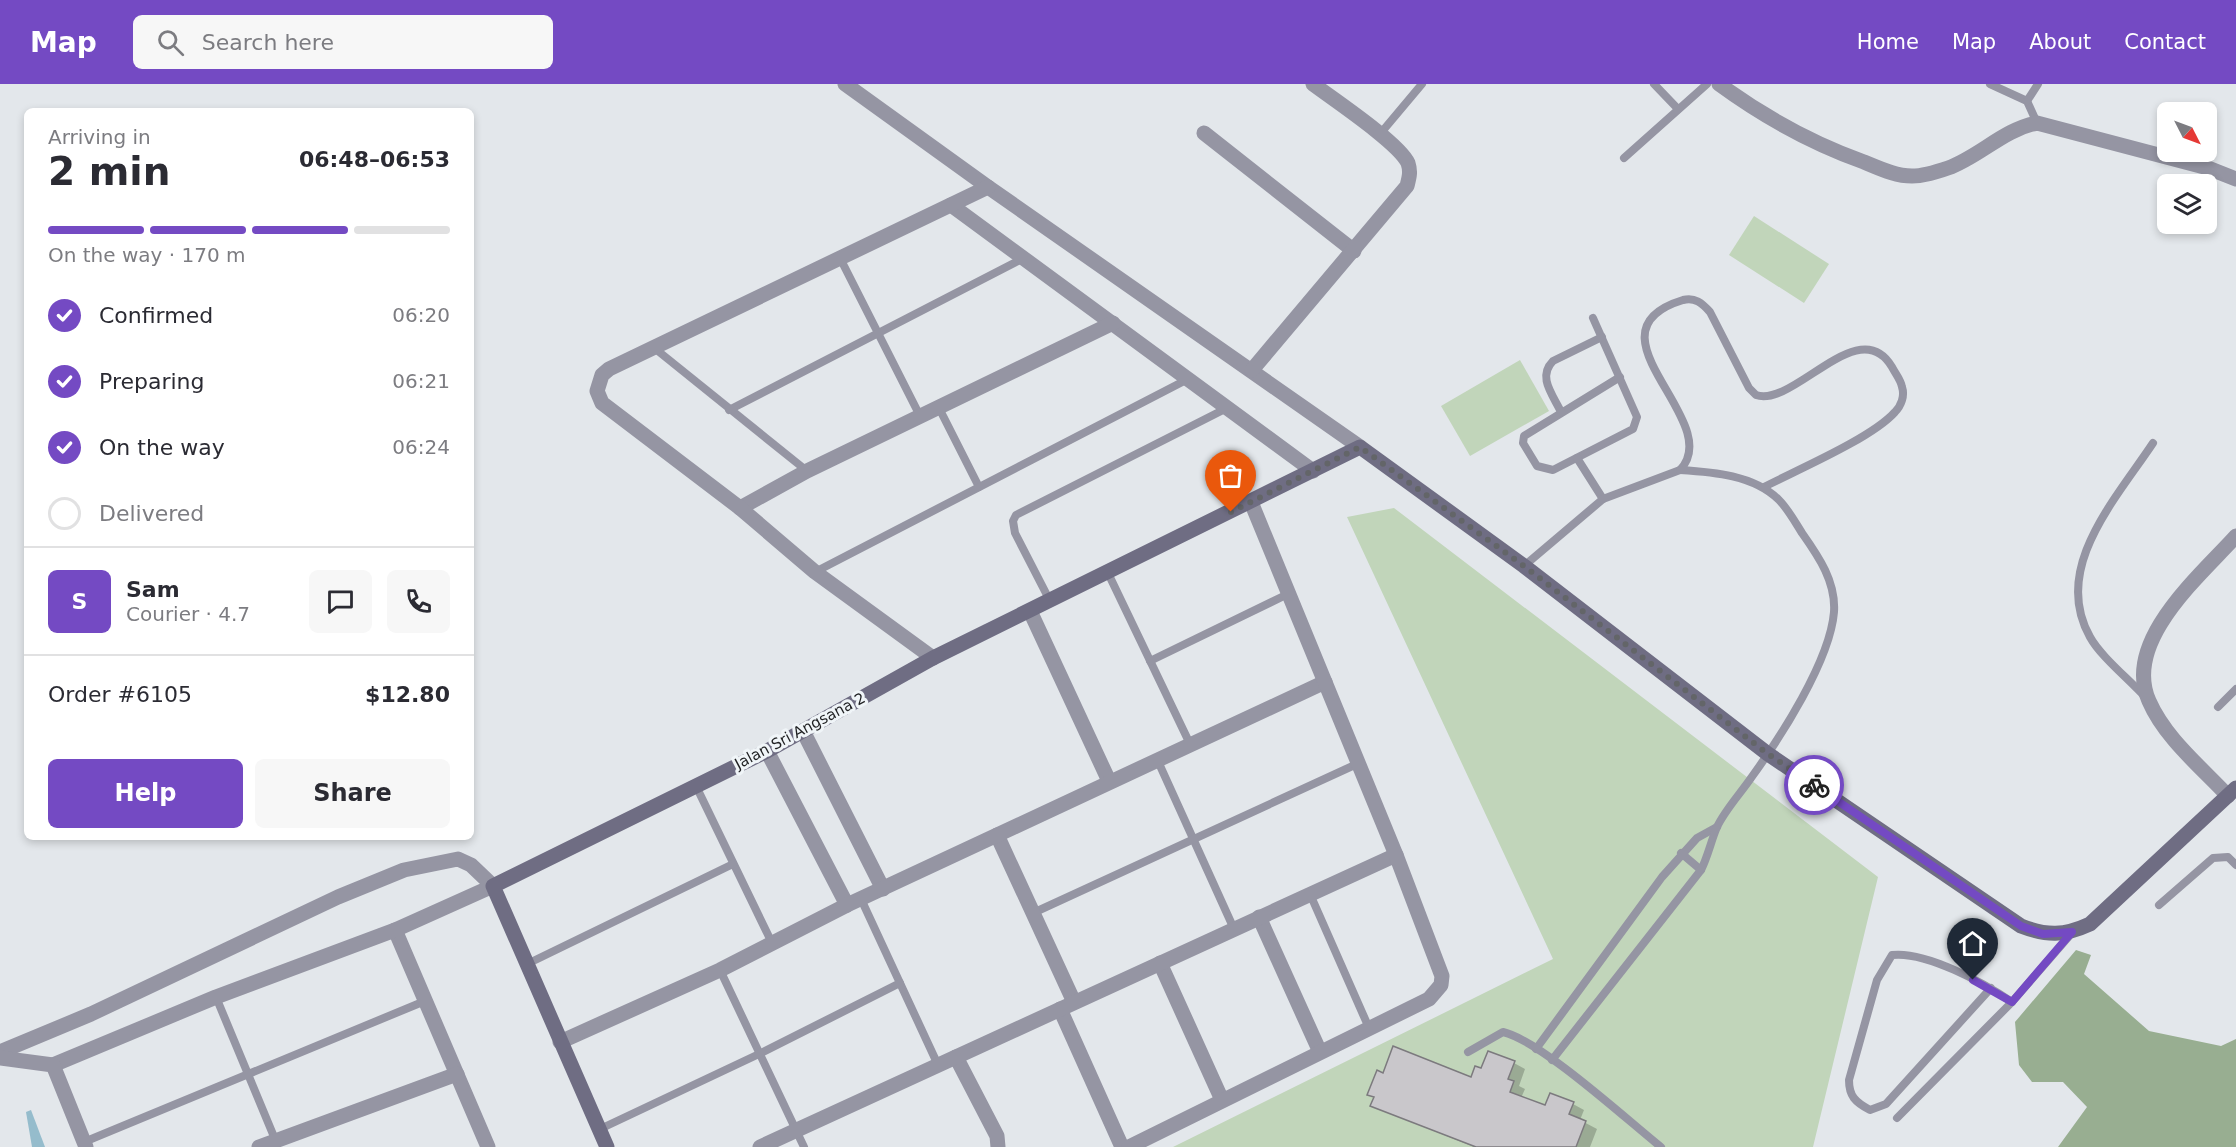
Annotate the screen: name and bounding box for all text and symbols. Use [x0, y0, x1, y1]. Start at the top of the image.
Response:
search box [133, 15, 553, 69]
text: Map [30, 26, 97, 59]
icon: search [154, 26, 187, 59]
text: Search here [202, 30, 334, 55]
text: Home [1857, 30, 1919, 54]
text: Map [1952, 30, 1996, 54]
text: About [2029, 30, 2091, 54]
text: Contact [2124, 30, 2206, 54]
north arrow [2157, 102, 2217, 162]
map controls [2157, 102, 2217, 234]
text: Arriving in [48, 125, 151, 149]
text: 06:48–06:53 [299, 147, 450, 172]
text: 2 min [48, 149, 170, 194]
button: layers [2157, 174, 2217, 234]
text: On the way · 170 m [48, 243, 246, 267]
icon: check [48, 299, 81, 332]
text: Confirmed [99, 303, 213, 328]
text: 06:20 [392, 303, 450, 327]
icon: check [48, 365, 81, 398]
text: Preparing [99, 369, 205, 394]
text: 06:21 [392, 369, 450, 393]
icon: check [48, 431, 81, 464]
text: On the way [99, 435, 225, 460]
text: 06:24 [392, 435, 450, 459]
pin [1205, 450, 1256, 512]
icon: bag [1214, 459, 1247, 492]
text: Delivered [99, 501, 204, 526]
button: chat [309, 570, 372, 633]
button: phone [387, 570, 450, 633]
text: Sam [126, 577, 180, 602]
text: S [72, 589, 87, 614]
text: Courier · 4.7 [126, 602, 250, 626]
text: Order #6105 [48, 682, 192, 707]
text: $12.80 [365, 682, 450, 707]
street label: Jalan Sri Angsana 2 [731, 689, 868, 773]
courier [1784, 755, 1844, 815]
button: Help [48, 759, 243, 828]
button: Share [255, 759, 450, 828]
icon: bike [1798, 769, 1831, 802]
pin [1947, 918, 1998, 980]
icon: home [1956, 927, 1989, 960]

